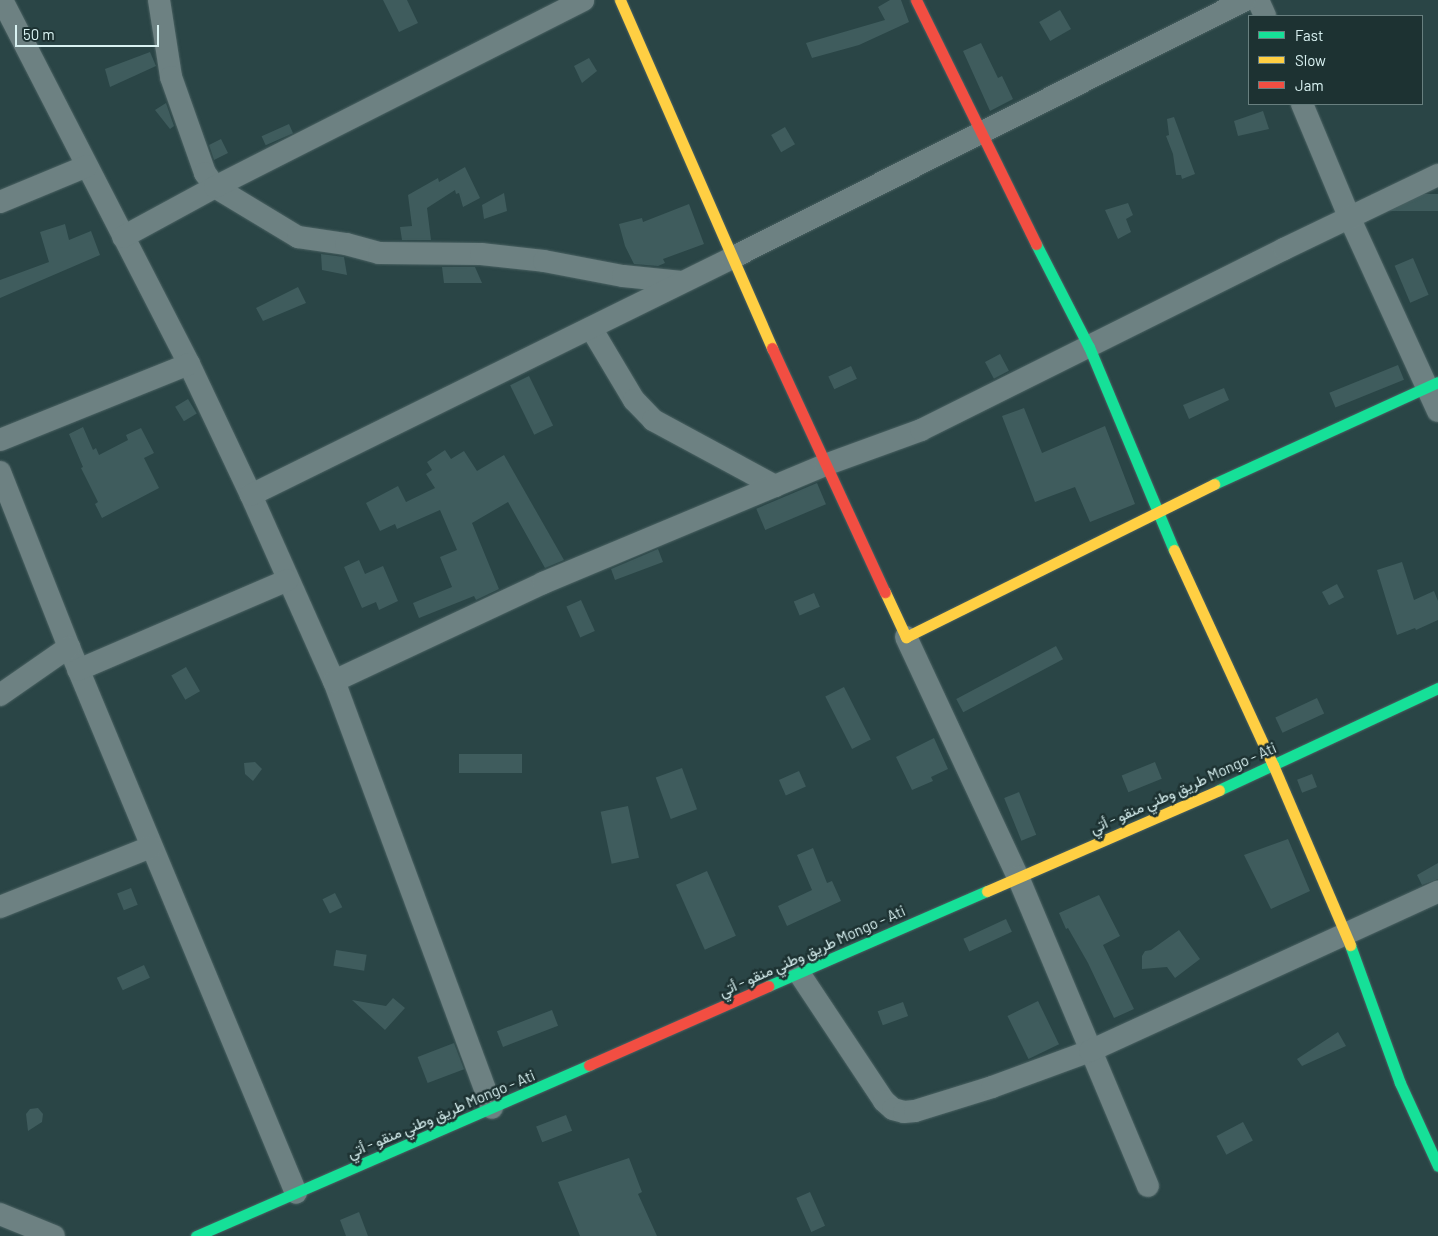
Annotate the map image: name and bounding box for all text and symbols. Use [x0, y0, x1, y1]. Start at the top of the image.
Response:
scale bar [18, 15, 161, 47]
legend [1248, 15, 1423, 105]
text: 50 m [23, 25, 55, 43]
text: Fast [1295, 26, 1323, 44]
text: Slow [1295, 51, 1326, 69]
text: Jam [1295, 76, 1324, 94]
street label: طريق وطني منقو - أتي Mongo - Ati [1087, 739, 1279, 837]
street label: طريق وطني منقو - أتي Mongo - Ati [716, 902, 908, 1000]
street label: طريق وطني منقو - أتي Mongo - Ati [344, 1066, 538, 1162]

